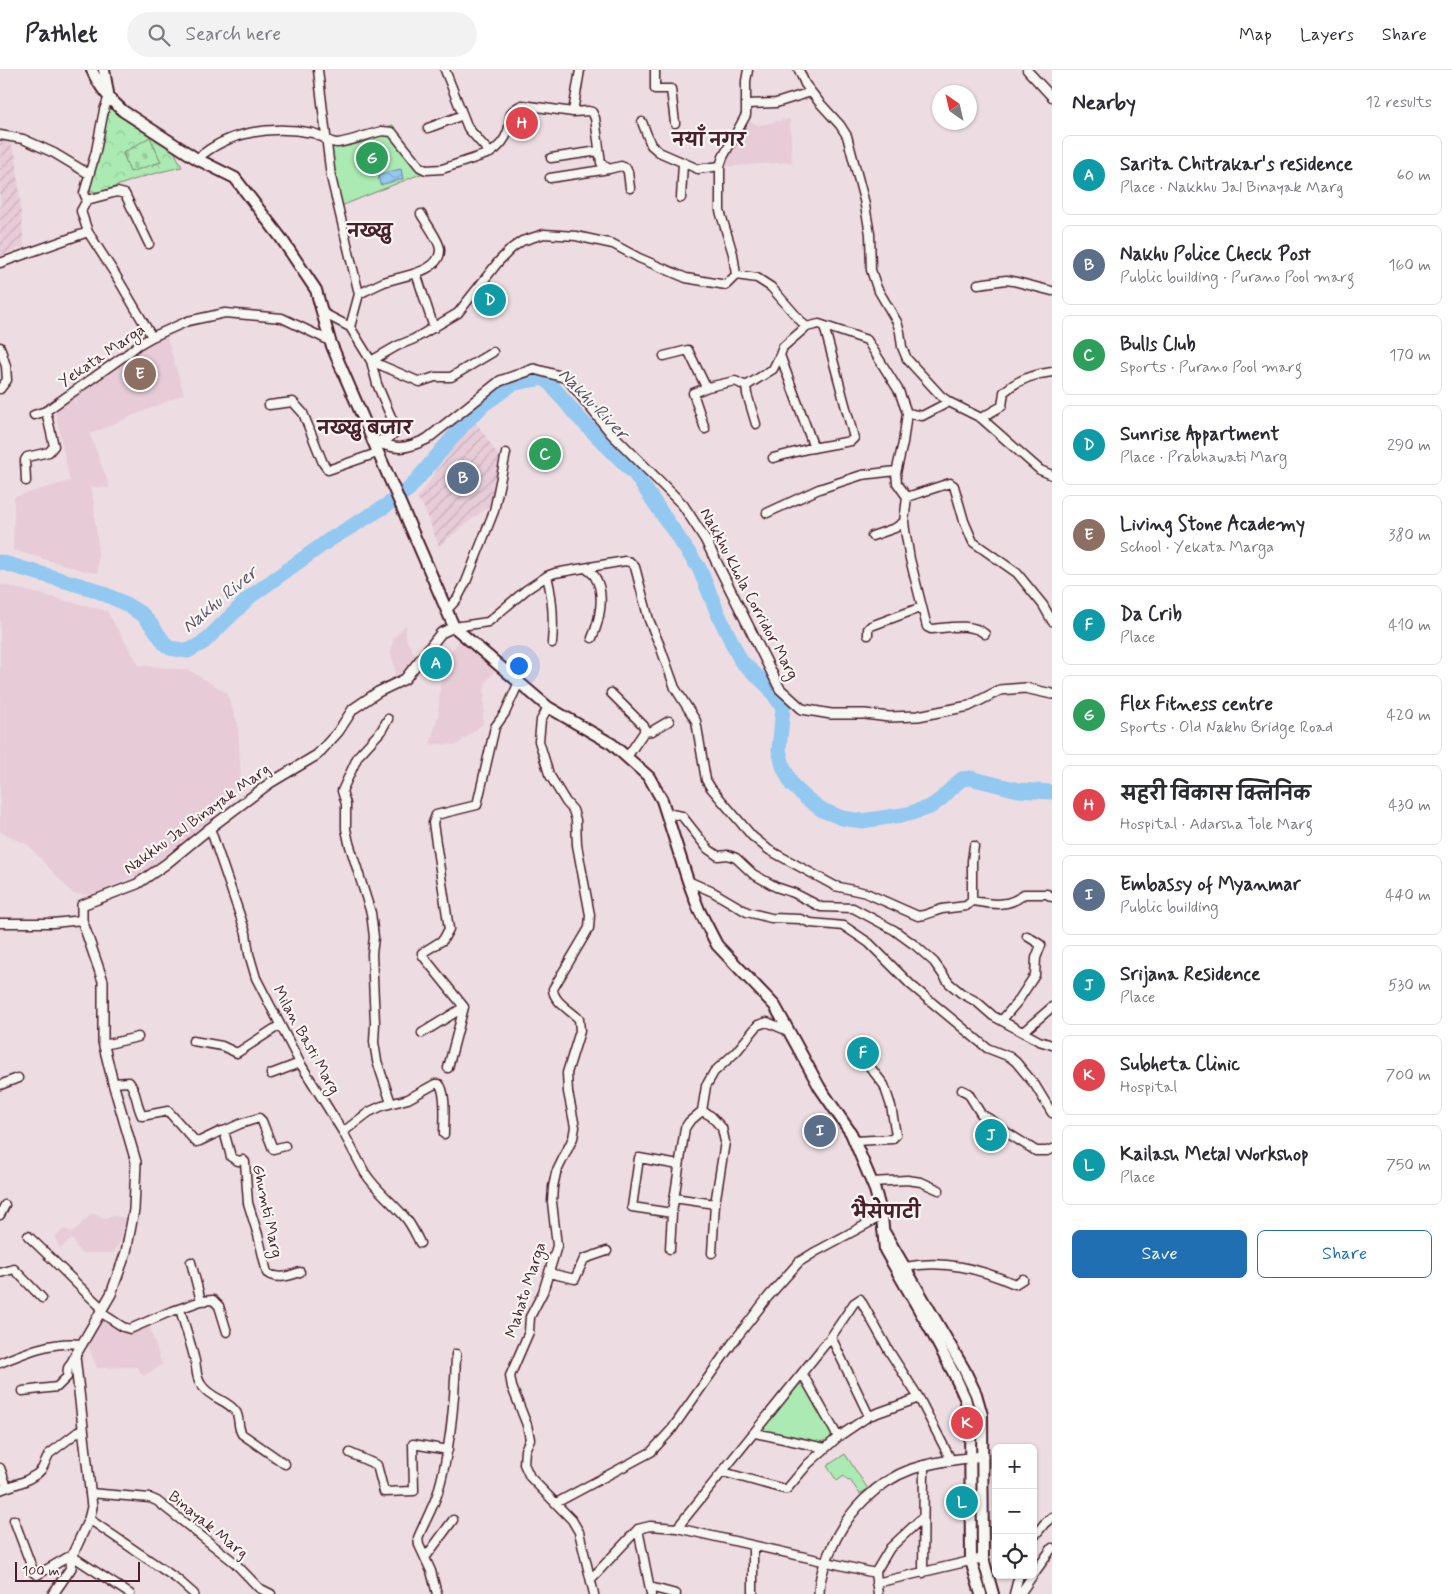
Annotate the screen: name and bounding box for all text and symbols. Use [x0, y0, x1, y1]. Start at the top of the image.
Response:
search box [127, 12, 477, 57]
text: Pathlet [25, 19, 97, 50]
icon: search [145, 21, 173, 49]
text: Search here [185, 22, 281, 47]
text: Map [1239, 23, 1272, 47]
text: Layers [1300, 23, 1354, 47]
text: Share [1382, 23, 1427, 47]
north arrow [932, 85, 977, 130]
text: Nearby [1072, 89, 1136, 117]
text: 12 results [1366, 92, 1432, 113]
pin: H [506, 104, 538, 142]
district label: नयाँ नगर [670, 123, 748, 153]
pin: G [356, 139, 388, 177]
text: Sarita Chitrakar's residence [1120, 152, 1353, 177]
text: A [1084, 165, 1094, 186]
text: 60 m [1397, 165, 1431, 186]
text: Place · Nakkhu Jal Binayak Marg [1120, 177, 1343, 198]
district label: नख्खु [346, 220, 395, 244]
text: Nakhu Police Check Post [1120, 242, 1311, 267]
text: B [1084, 255, 1094, 276]
text: 160 m [1388, 255, 1431, 276]
text: Public building · Purano Pool marg [1120, 267, 1355, 288]
pin: D [474, 281, 506, 319]
street label: Yekata Marga [55, 319, 150, 394]
text: Bulls Club [1120, 332, 1196, 357]
text: C [1083, 345, 1095, 366]
text: 170 m [1389, 345, 1431, 366]
pin: E [124, 355, 156, 393]
text: Sports · Purano Pool marg [1120, 357, 1302, 378]
water label: Nakhu River [553, 363, 635, 447]
district label: नख्खु बजार [316, 417, 415, 441]
text: Sunrise Appartment [1120, 422, 1279, 447]
pin: C [529, 435, 561, 473]
text: D [1083, 435, 1095, 456]
text: 290 m [1387, 435, 1431, 456]
text: Place · Prabhawati Marg [1120, 447, 1287, 468]
pin: B [447, 459, 479, 497]
street label: Nakkhu Khola Corridor Marg [694, 505, 803, 684]
text: Living Stone Academy [1120, 512, 1305, 537]
text: E [1084, 525, 1094, 546]
text: 380 m [1388, 525, 1431, 546]
text: School · Yekata Marga [1120, 537, 1274, 558]
water label: Nakhu River [177, 560, 265, 639]
text: Da Crib [1120, 602, 1182, 627]
text: F [1085, 615, 1093, 636]
text: 410 m [1388, 615, 1431, 636]
text: Place [1120, 627, 1155, 648]
pin: A [420, 644, 452, 682]
your location [506, 653, 532, 679]
text: Flex Fitness centre [1120, 692, 1273, 717]
text: G [1084, 705, 1094, 726]
text: 420 m [1387, 705, 1431, 726]
text: Sports · Old Nakhu Bridge Road [1120, 717, 1333, 738]
street label: Nakkhu Jal Binayak Marg [120, 759, 274, 879]
text: सहरी विकास क्लिनिक [1120, 782, 1311, 807]
text: H [1084, 795, 1094, 816]
text: 430 m [1388, 795, 1431, 816]
text: Hospital · Adarsha Tole Marg [1120, 814, 1313, 835]
text: Embassy of Myanmar [1120, 872, 1301, 897]
text: I [1085, 885, 1093, 906]
text: 440 m [1385, 885, 1431, 906]
text: Public building [1120, 897, 1219, 918]
text: Srijana Residence [1120, 962, 1260, 987]
text: J [1084, 975, 1094, 996]
text: 530 m [1388, 975, 1431, 996]
street label: Milan Basti Marg [267, 982, 345, 1099]
text: Place [1120, 987, 1155, 1008]
pin: F [847, 1034, 879, 1072]
text: Subheta Clinic [1120, 1052, 1240, 1077]
text: K [1083, 1065, 1095, 1086]
text: 700 m [1385, 1065, 1431, 1086]
text: Hospital [1120, 1077, 1177, 1098]
pin: I [804, 1112, 836, 1150]
pin: J [975, 1116, 1007, 1154]
text: Kailash Metal Workshop [1120, 1142, 1309, 1167]
text: L [1084, 1155, 1094, 1176]
text: 750 m [1386, 1155, 1431, 1176]
street label: Ghumti Marg [246, 1162, 287, 1260]
text: Place [1120, 1167, 1155, 1188]
district label: भैसेपाटी [851, 1195, 922, 1225]
button: Save [1072, 1230, 1247, 1278]
button: Share [1257, 1230, 1432, 1278]
street label: Mahato Marga [501, 1239, 552, 1341]
pin: K [951, 1404, 983, 1442]
map controls [992, 1444, 1037, 1579]
button: + [992, 1444, 1037, 1489]
pin: L [946, 1483, 978, 1521]
street label: Binayak Marg [164, 1486, 252, 1564]
button: − [992, 1489, 1037, 1534]
button: locate [992, 1534, 1037, 1579]
scale bar [15, 1559, 140, 1582]
text: 100 m [22, 1562, 60, 1580]

